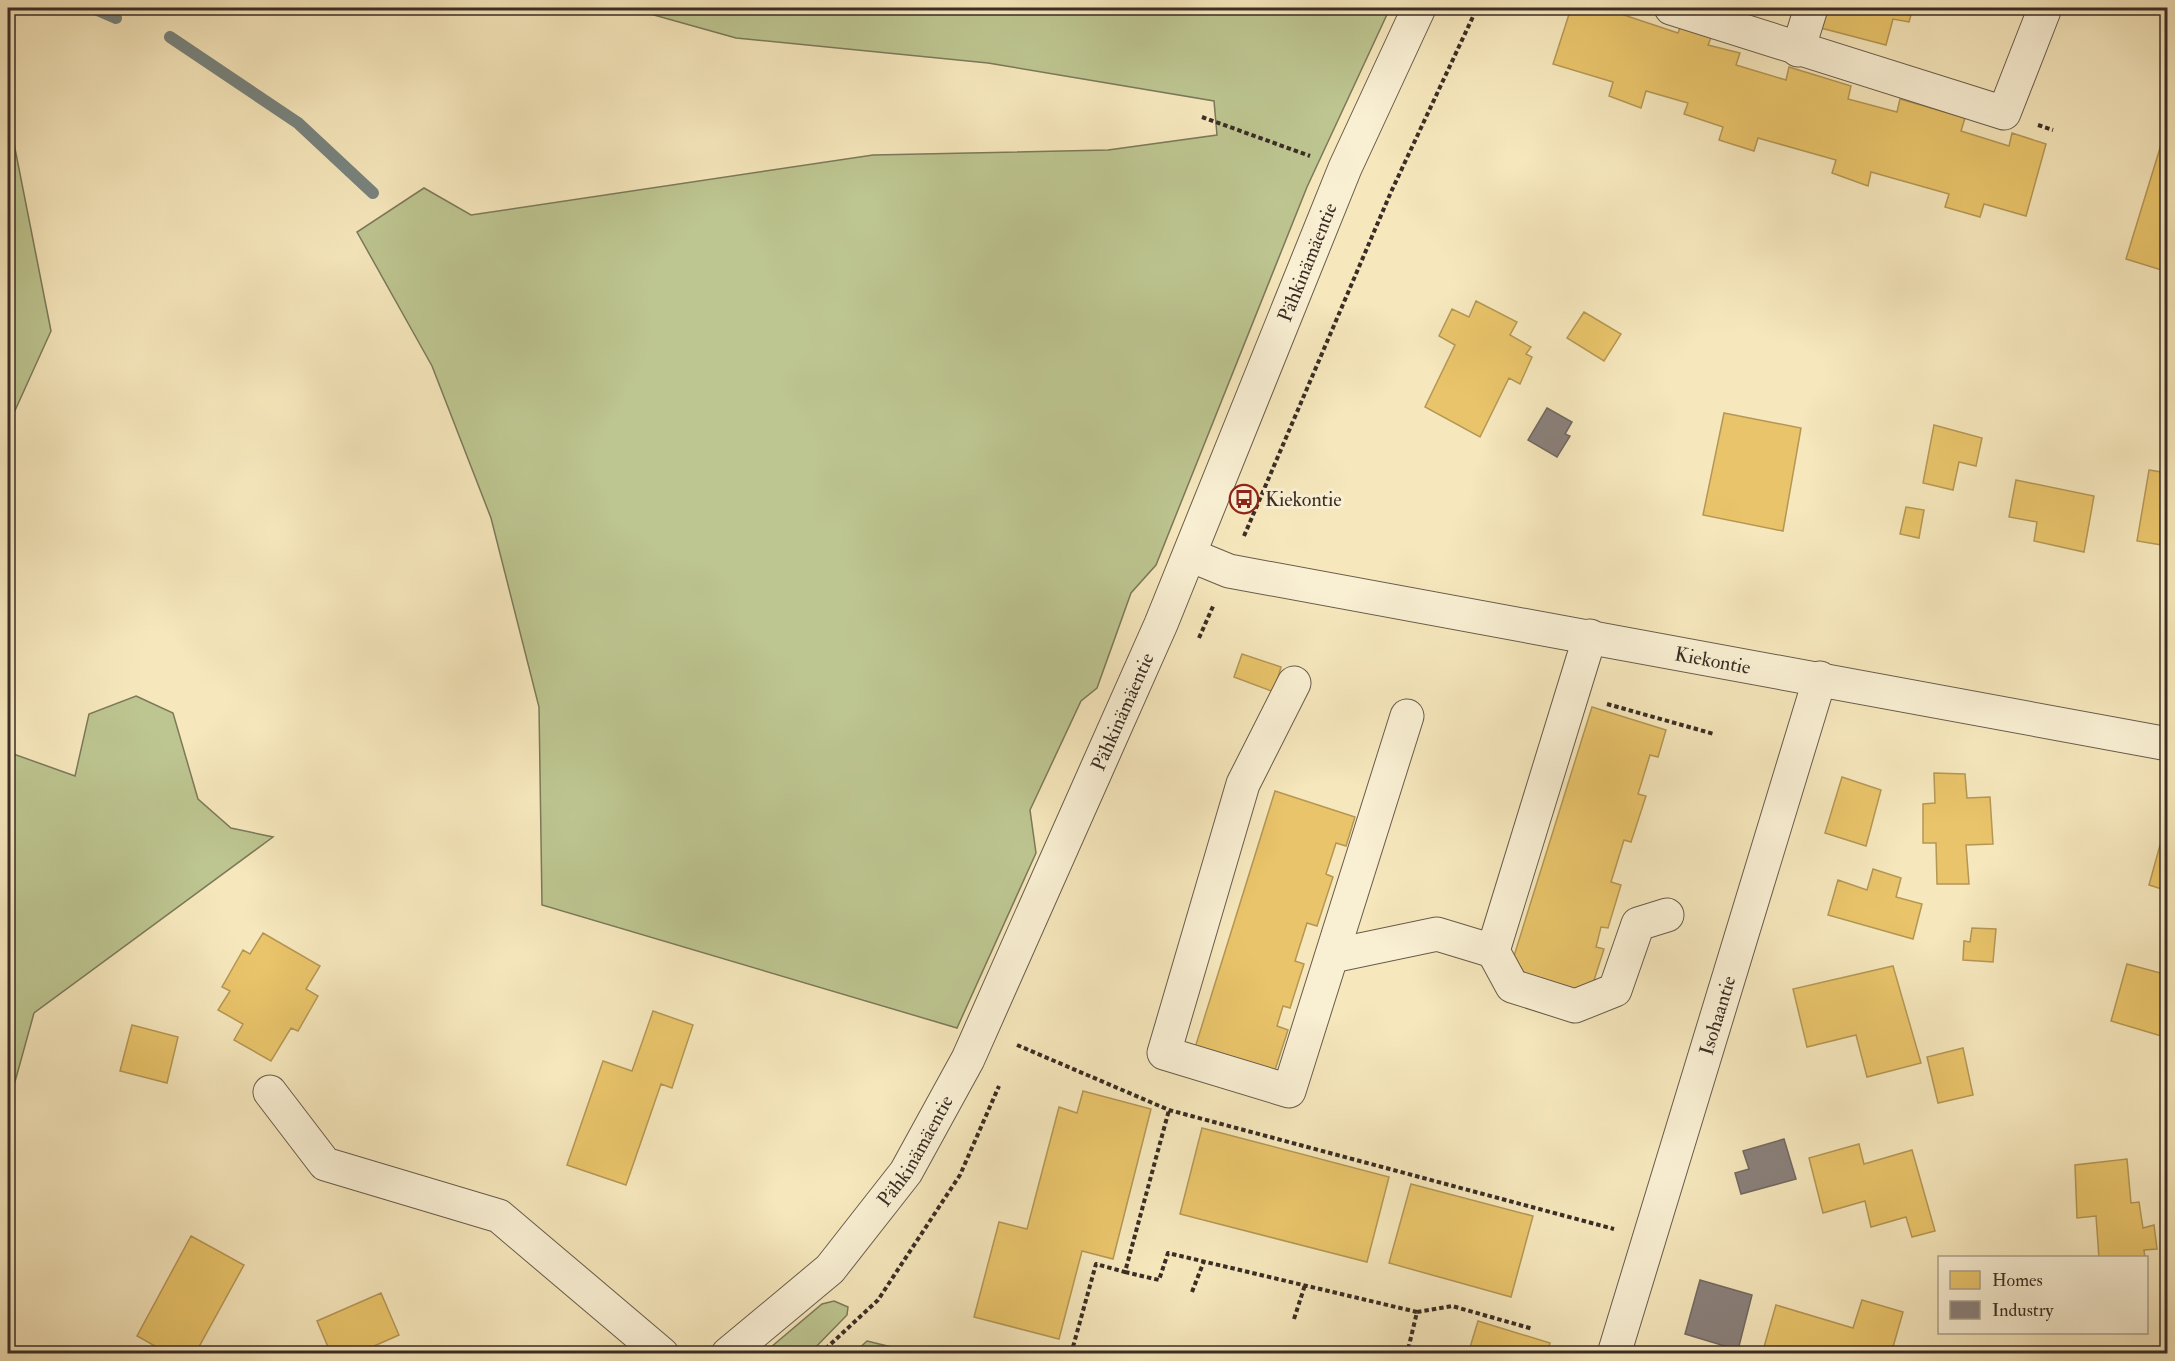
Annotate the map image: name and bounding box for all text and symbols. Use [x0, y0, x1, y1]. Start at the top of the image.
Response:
street label: Pähkinämäentie [1272, 199, 1342, 325]
bus stop icon: Kiekontie [1228, 483, 1260, 515]
place label: Kiekontie [1265, 487, 1342, 512]
street label: Kiekontie [1673, 641, 1753, 679]
street label: Pähkinämäentie [1085, 649, 1159, 774]
street label: Isohaantie [1693, 973, 1741, 1058]
street label: Pähkinämäentie [871, 1090, 958, 1211]
legend [1938, 1256, 2148, 1334]
text: Homes [1992, 1269, 2043, 1292]
text: Industry [1992, 1299, 2054, 1322]

